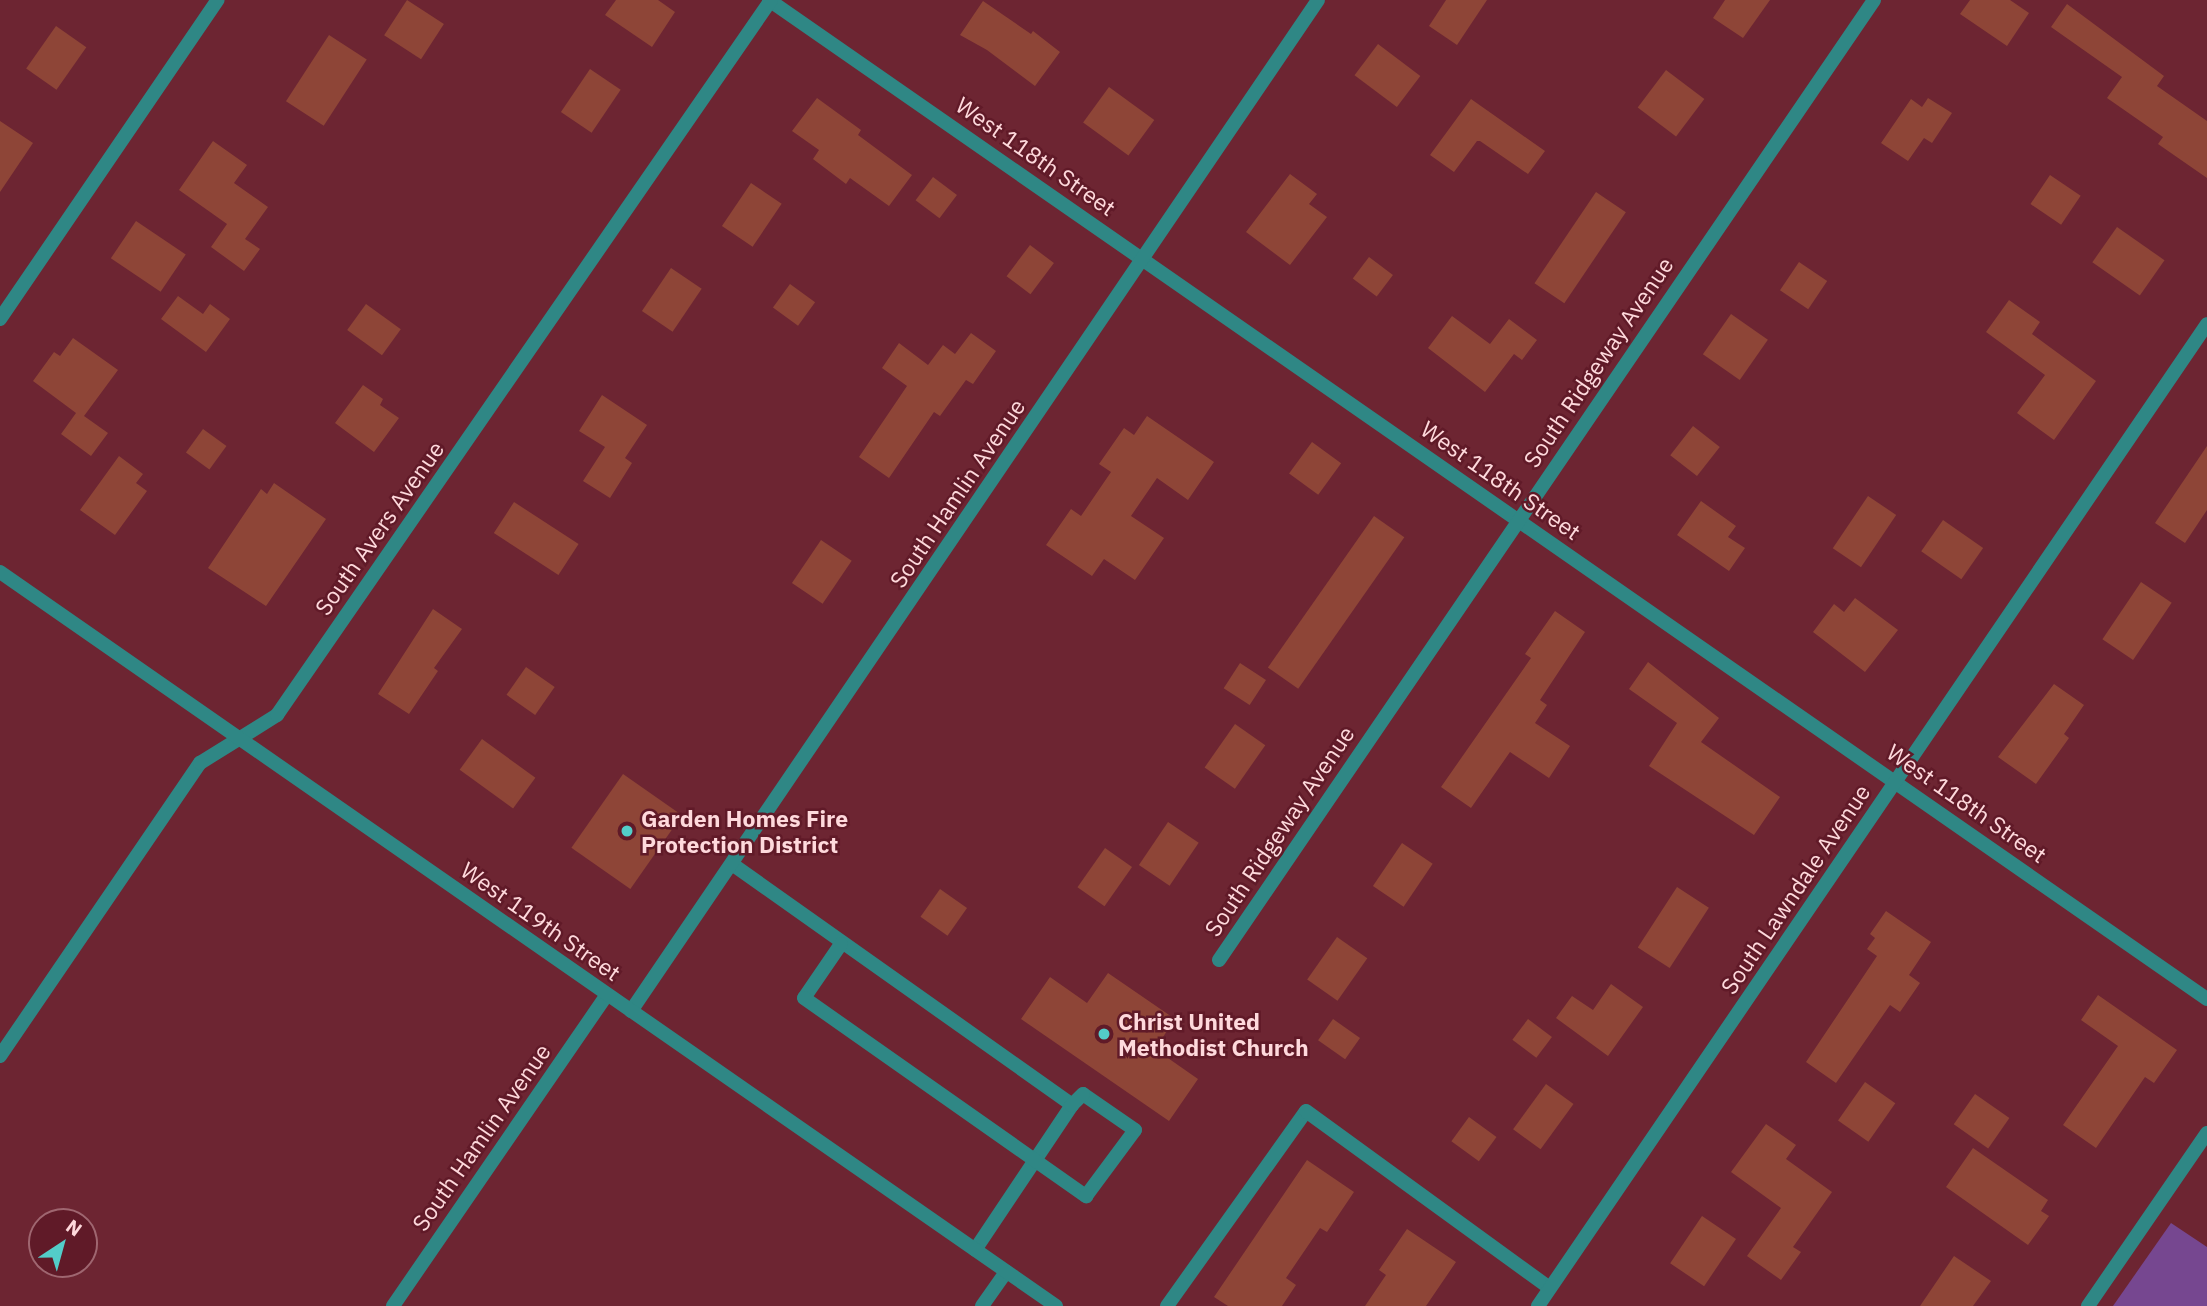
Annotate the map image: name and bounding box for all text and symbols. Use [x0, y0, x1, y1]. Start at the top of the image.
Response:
street label: West 118th Street [951, 91, 1121, 221]
street label: South Ridgeway Avenue [1517, 252, 1679, 472]
street label: South Hamlin Avenue [884, 393, 1030, 593]
street label: West 118th Street [1416, 415, 1586, 545]
street label: South Avers Avenue [309, 436, 449, 620]
street label: South Ridgeway Avenue [1198, 721, 1360, 941]
street label: West 118th Street [1882, 738, 2052, 868]
street label: South Lawndale Avenue [1714, 779, 1876, 999]
place label: Garden Homes Fire Protection District [641, 804, 848, 858]
marker: Garden Homes Fire Protection District [619, 823, 635, 839]
street label: West 119th Street [456, 856, 626, 986]
place label: Christ United Methodist Church [1118, 1007, 1309, 1061]
marker: Christ United Methodist Church [1096, 1026, 1112, 1042]
street label: South Hamlin Avenue [406, 1038, 556, 1236]
north arrow [28, 1208, 98, 1278]
text: N [62, 1214, 87, 1241]

